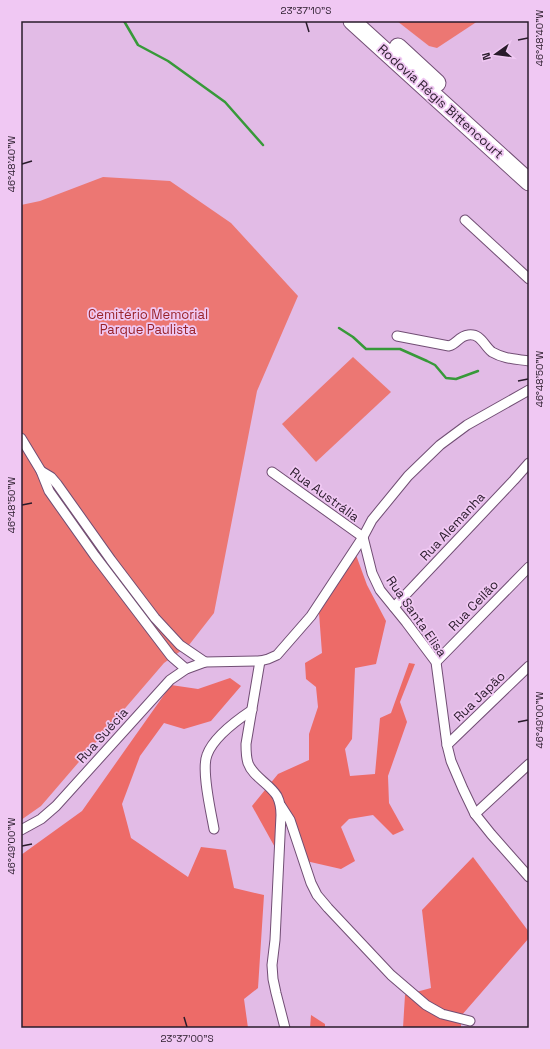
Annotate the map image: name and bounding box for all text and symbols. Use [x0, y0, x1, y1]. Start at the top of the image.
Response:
text: 23°37'10"S [280, 4, 332, 17]
text: 46°48'40"W [533, 10, 546, 66]
north arrow [476, 34, 516, 74]
street label: Rodovia Régis Bittencourt [374, 40, 507, 162]
text: N [479, 51, 494, 62]
text: 46°48'40"W [5, 136, 18, 192]
park label: Cemitério Memorial Parque Paulista [88, 306, 208, 338]
text: 46°48'50"W [533, 350, 546, 407]
street label: Rua Austrália [287, 464, 363, 526]
text: 46°48'50"W [5, 476, 18, 533]
street label: Rua Alemanha [416, 488, 489, 564]
street label: Rua Santa Elisa [382, 573, 451, 660]
street label: Rua Ceilão [445, 576, 502, 635]
street label: Rua Japão [450, 667, 509, 725]
text: 46°49'00"W [533, 691, 546, 748]
street label: Rua Suécia [73, 704, 132, 767]
text: 46°49'00"W [5, 817, 18, 874]
text: 23°37'00"S [160, 1032, 214, 1045]

